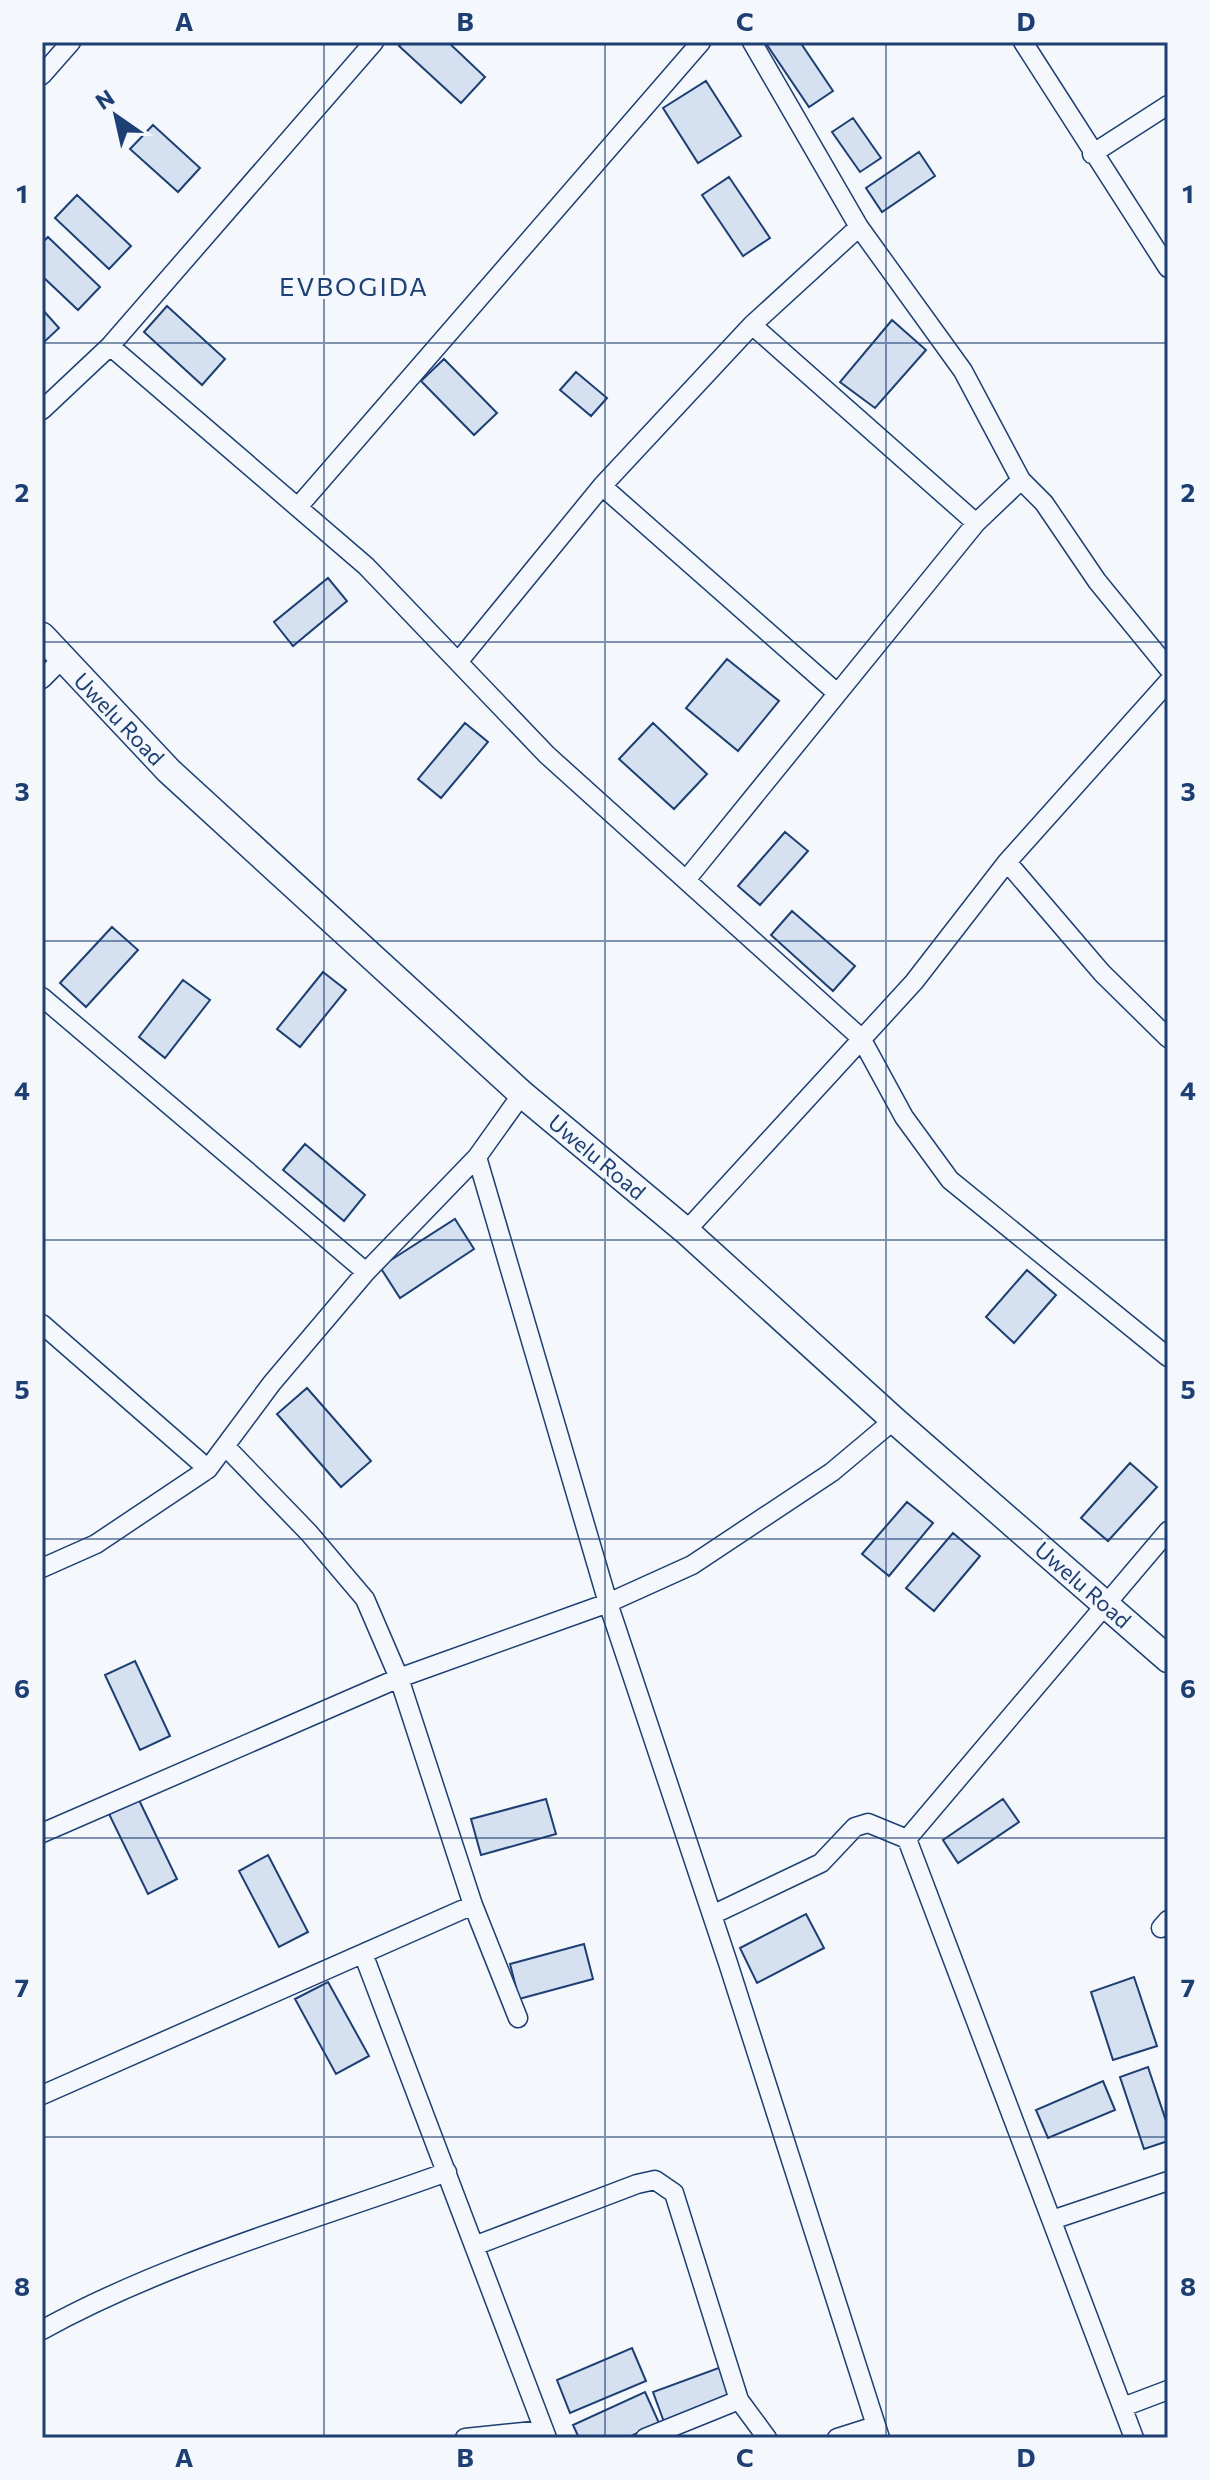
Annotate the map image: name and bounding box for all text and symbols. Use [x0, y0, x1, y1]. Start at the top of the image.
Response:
text: A [175, 5, 194, 36]
text: B [456, 5, 474, 36]
text: C [736, 5, 754, 36]
text: D [1016, 5, 1036, 36]
north arrow [76, 76, 156, 156]
text: N [90, 83, 119, 115]
text: 1 [16, 177, 28, 208]
text: 1 [1182, 177, 1194, 208]
district label: EVBOGIDA [279, 270, 429, 301]
text: 2 [15, 476, 29, 507]
text: 2 [1181, 476, 1195, 507]
street label: Uwelu Road [69, 667, 170, 771]
text: 3 [14, 775, 30, 806]
text: 3 [1180, 775, 1196, 806]
text: 4 [14, 1074, 30, 1105]
text: 4 [1180, 1074, 1196, 1105]
street label: Uwelu Road [543, 1108, 651, 1205]
text: 5 [14, 1373, 30, 1404]
text: 5 [1180, 1373, 1196, 1404]
street label: Uwelu Road [1030, 1536, 1137, 1634]
text: 6 [14, 1672, 30, 1703]
text: 6 [1180, 1672, 1196, 1703]
text: 7 [15, 1971, 29, 2002]
text: 7 [1181, 1971, 1195, 2002]
text: 8 [14, 2270, 30, 2301]
text: 8 [1180, 2270, 1196, 2301]
text: A [175, 2441, 194, 2472]
text: B [456, 2441, 474, 2472]
text: C [736, 2441, 754, 2472]
text: D [1016, 2441, 1036, 2472]

